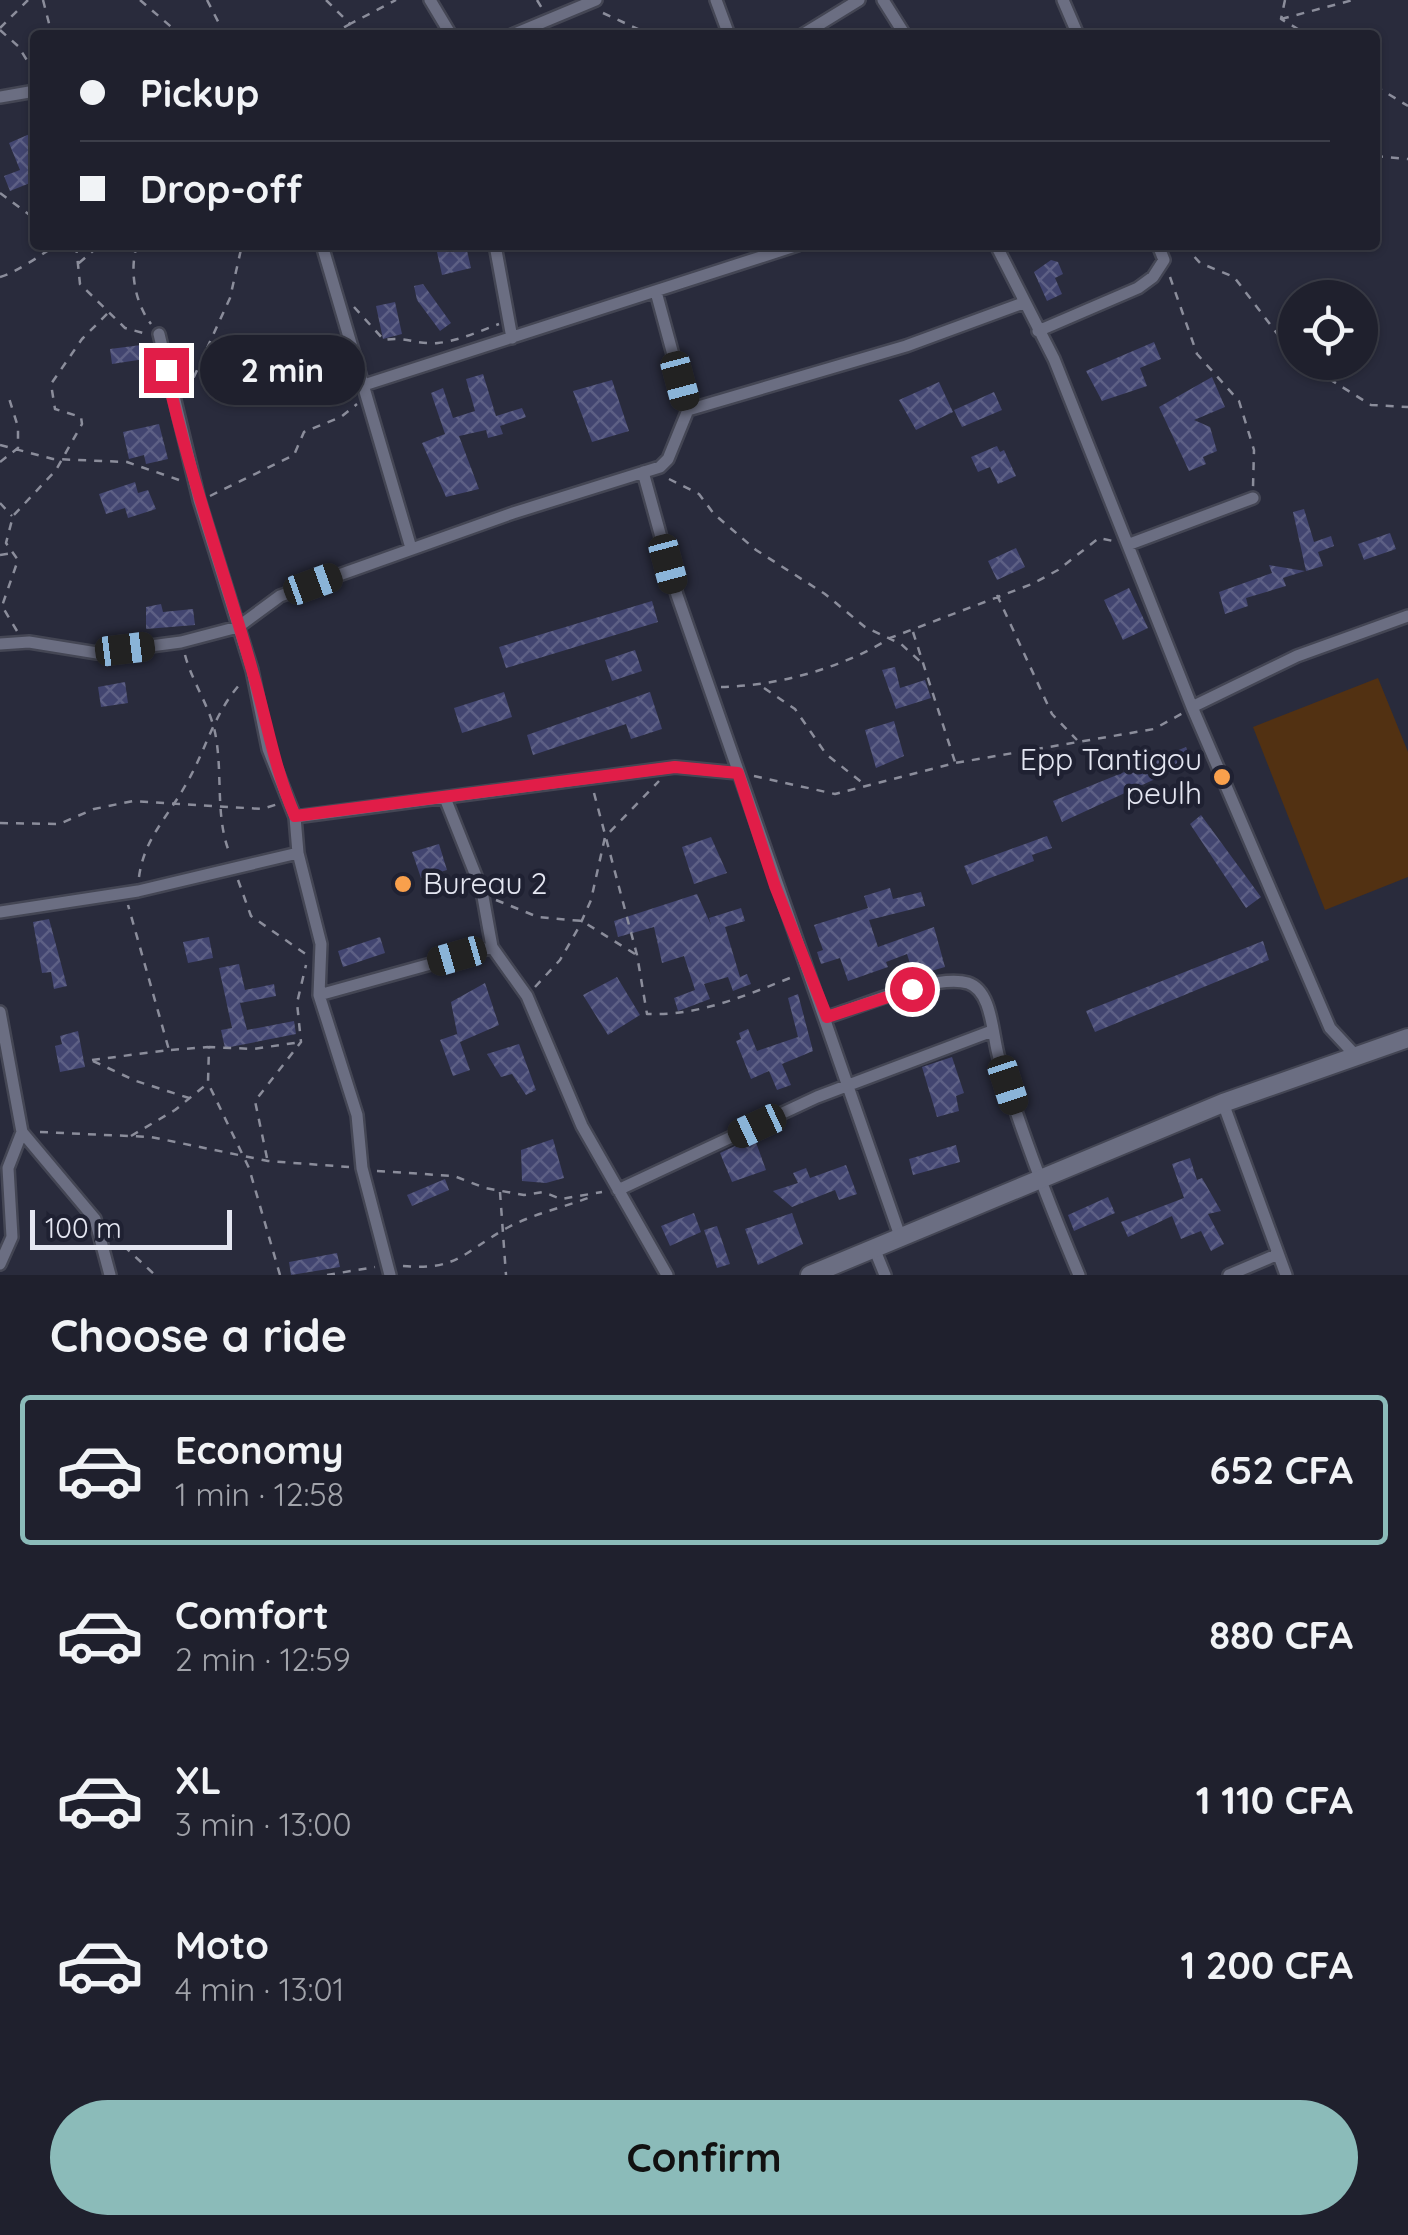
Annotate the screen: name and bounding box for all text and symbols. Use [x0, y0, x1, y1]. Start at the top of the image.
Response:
text: Pickup [140, 69, 259, 117]
text: Drop-off [140, 165, 302, 213]
map controls [1278, 280, 1378, 380]
button: locate [1278, 280, 1378, 380]
callout: 2 min [201, 335, 366, 405]
route end [144, 348, 189, 393]
car [658, 348, 702, 414]
text: 2 min [241, 350, 324, 390]
car [646, 531, 690, 597]
car [280, 560, 346, 608]
car [93, 630, 157, 668]
place label: Epp Tantigou peulh [1020, 740, 1202, 812]
marker: Epp Tantigou peulh [1211, 766, 1233, 788]
place label: Bureau 2 [423, 864, 547, 902]
marker: Bureau 2 [392, 873, 414, 895]
car [424, 933, 490, 979]
route start [890, 967, 935, 1012]
car [984, 1052, 1032, 1118]
car [723, 1100, 791, 1152]
scale bar [30, 1205, 232, 1250]
text: 100 m [45, 1210, 122, 1245]
text: Choose a ride [50, 1307, 347, 1363]
icon: car [55, 1425, 145, 1515]
text: Economy [175, 1426, 344, 1474]
text: 652 CFA [1210, 1446, 1353, 1494]
text: 1 min · 12:58 [175, 1474, 344, 1514]
icon: car [55, 1590, 145, 1680]
text: Comfort [175, 1591, 329, 1639]
text: 880 CFA [1209, 1611, 1353, 1659]
text: 2 min · 12:59 [175, 1639, 351, 1679]
icon: car [55, 1755, 145, 1845]
text: XL [175, 1756, 221, 1804]
text: 1 110 CFA [1196, 1776, 1353, 1824]
text: 3 min · 13:00 [175, 1804, 351, 1844]
icon: car [55, 1920, 145, 2010]
text: Moto [175, 1921, 269, 1969]
text: 1 200 CFA [1180, 1941, 1353, 1989]
text: 4 min · 13:01 [175, 1969, 344, 2009]
button: Confirm [50, 2100, 1358, 2215]

